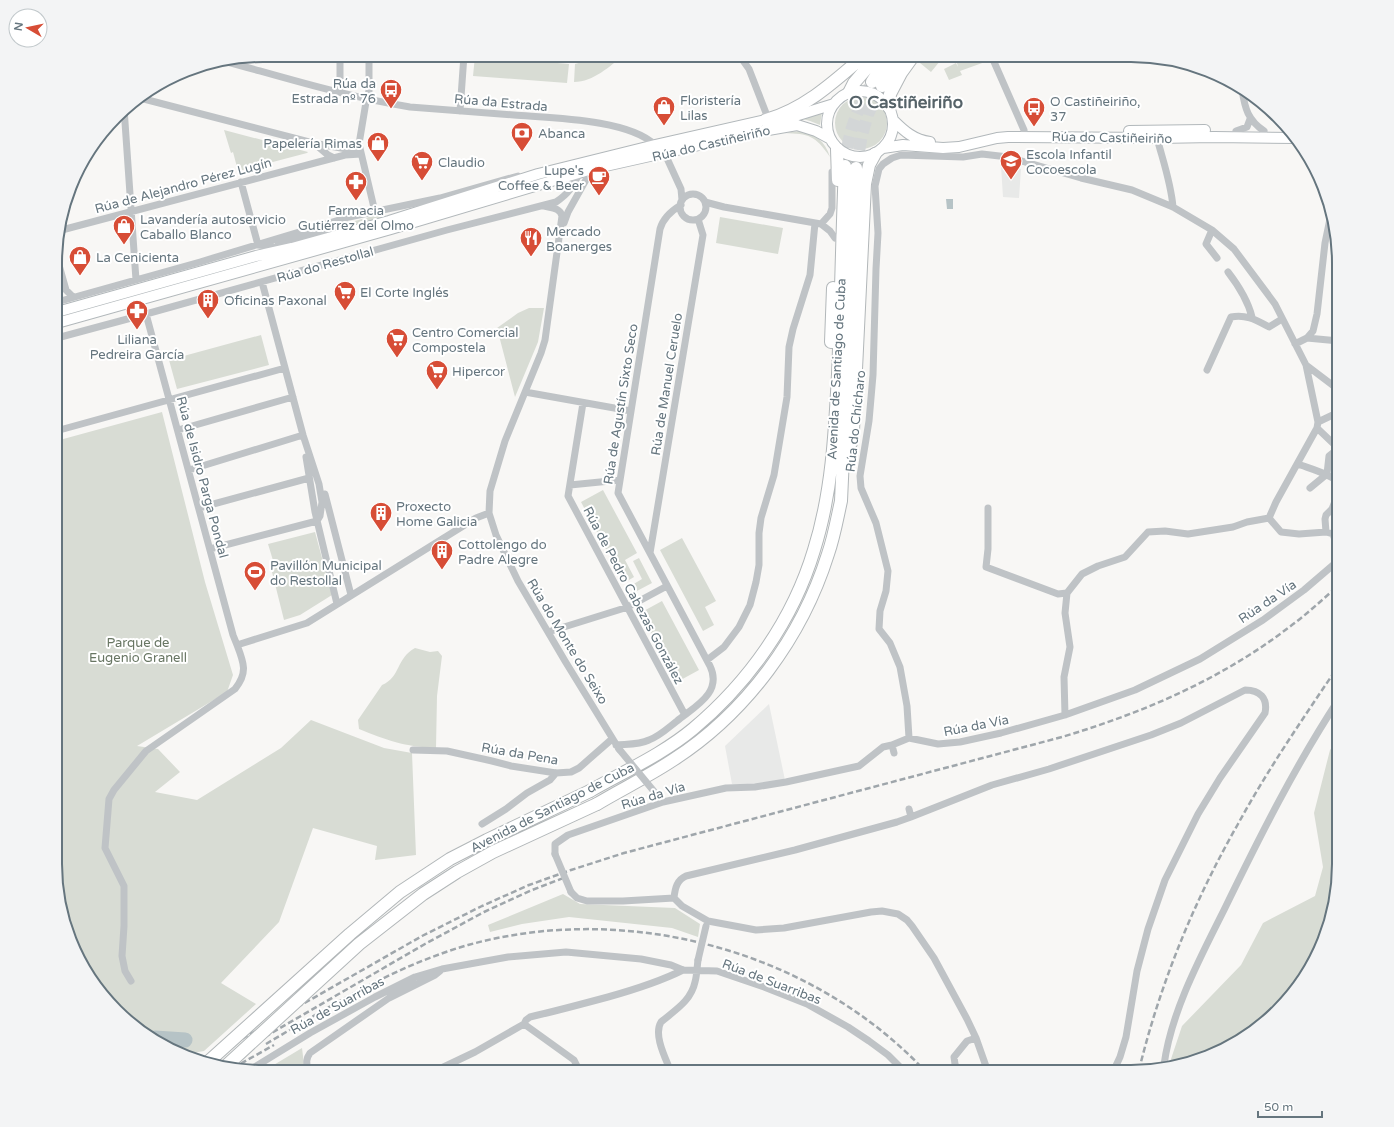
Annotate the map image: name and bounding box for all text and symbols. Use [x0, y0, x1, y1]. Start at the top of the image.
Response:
north arrow [8, 8, 48, 48]
text: N [12, 21, 26, 32]
place label: Rúa da Estrada nº 76 [291, 76, 376, 107]
bus stop icon: Rúa da Estrada nº 76 [378, 77, 404, 110]
street label: Rúa da Estrada [453, 91, 548, 115]
district label: O Castiñeiriño [849, 92, 963, 113]
place label: Floristería Lilas [680, 93, 741, 124]
shop icon: Floristería Lilas [651, 94, 677, 127]
place label: O Castiñeiriño, 37 [1050, 94, 1140, 125]
bus stop icon: O Castiñeiriño, 37 [1021, 95, 1047, 128]
bank icon: Abanca [509, 120, 535, 153]
street label: Rúa do Castiñeiriño [651, 123, 772, 165]
place label: Abanca [538, 126, 585, 142]
street label: Rúa do Castiñeiriño [1052, 129, 1173, 147]
shop icon: Papelería Rimas [365, 130, 391, 163]
place label: Papelería Rimas [263, 136, 362, 152]
place label: Escola Infantil Cocoescola [1026, 147, 1112, 178]
school or university icon: Escola Infantil Cocoescola [998, 148, 1024, 181]
supermarket icon: Claudio [409, 149, 435, 182]
street label: Rúa de Alejandro Pérez Lugín [93, 155, 273, 217]
place label: Claudio [438, 155, 485, 171]
place label: Lupe's Coffee & Beer [498, 163, 584, 194]
cafe icon: Lupe's Coffee & Beer [586, 164, 612, 197]
pharmacy icon: Farmacia Gutiérrez del Olmo [343, 169, 369, 202]
place label: Farmacia Gutiérrez del Olmo [298, 203, 414, 234]
place label: Lavandería autoservicio Caballo Blanco [140, 212, 286, 243]
shop icon: Lavandería autoservicio Caballo Blanco [111, 213, 137, 246]
place label: Mercado Boanerges [546, 224, 612, 255]
restaurant icon: Mercado Boanerges [518, 225, 544, 258]
street label: Rúa do Restollal [275, 243, 376, 286]
shop icon: La Cenicienta [67, 244, 93, 277]
place label: La Cenicienta [96, 250, 179, 266]
street label: Avenida de Santiago de Cuba [824, 278, 850, 460]
supermarket icon: El Corte Inglés [332, 279, 358, 312]
place label: El Corte Inglés [360, 285, 449, 301]
building icon: Oficinas Paxonal [195, 287, 221, 320]
place label: Oficinas Paxonal [224, 293, 327, 309]
pharmacy icon: Liliana Pedreira García [124, 298, 150, 331]
street label: Rúa de Manuel Ceruelo [648, 312, 686, 457]
street label: Rúa de Agustín Sixto Seco [600, 323, 642, 486]
place label: Centro Comercial Compostela [412, 325, 519, 356]
supermarket icon: Centro Comercial Compostela [384, 326, 410, 359]
place label: Liliana Pedreira García [90, 332, 184, 363]
supermarket icon: Hipercor [424, 358, 450, 391]
place label: Hipercor [452, 364, 505, 380]
street label: Rúa do Chícharo [843, 369, 869, 473]
street label: Rúa de Isidro Parga Pondal [173, 395, 231, 560]
place label: Proxecto Home Galicia [396, 499, 477, 530]
building icon: Proxecto Home Galicia [368, 500, 394, 533]
street label: Rúa de Pedro Cabezas González [579, 504, 687, 687]
place label: Cottolengo do Padre Alegre [458, 537, 547, 568]
building icon: Cottolengo do Padre Alegre [429, 538, 455, 571]
place label: Pavillón Municipal do Restollal [270, 558, 382, 589]
sports icon: Pavillón Municipal do Restollal [242, 559, 268, 592]
street label: Rúa do Monte do Seixo [523, 576, 611, 707]
street label: Rúa da Vía [1236, 577, 1299, 627]
park label: Parque de Eugenio Granell [89, 635, 187, 666]
street label: Rúa da Vía [942, 712, 1010, 740]
street label: Rúa da Pena [480, 739, 560, 769]
street label: Avenida de Santiago de Cuba [468, 760, 637, 856]
street label: Rúa da Vía [619, 779, 687, 813]
street label: Rúa de Suarribas [720, 956, 823, 1008]
street label: Rúa de Suarribas [288, 973, 387, 1038]
scale bar [1258, 1093, 1322, 1119]
text: 50 m [1264, 1100, 1293, 1114]

